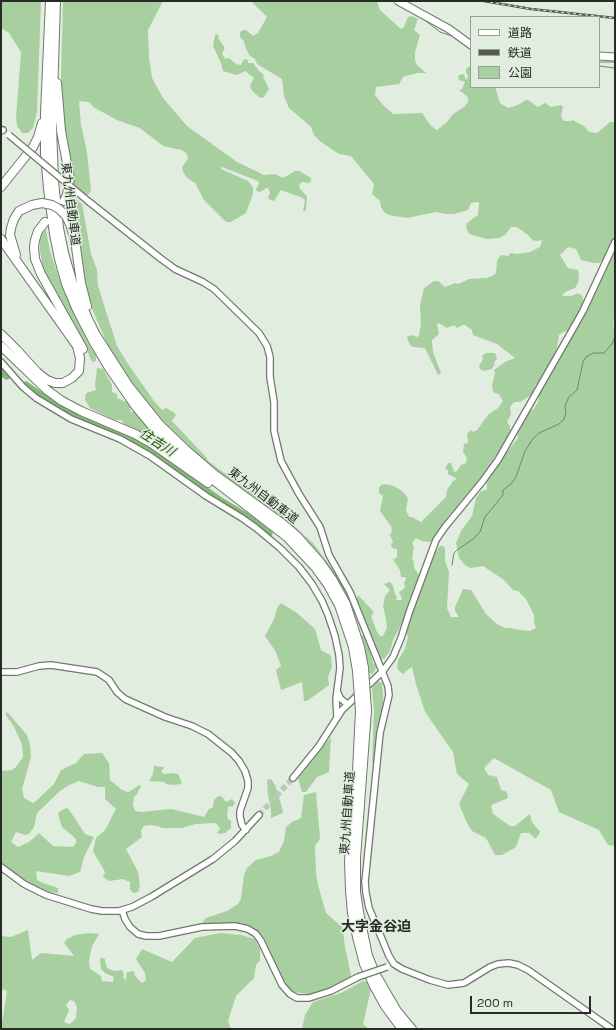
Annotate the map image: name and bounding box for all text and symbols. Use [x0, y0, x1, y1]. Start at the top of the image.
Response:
legend [470, 16, 600, 88]
text: 道路 [508, 25, 532, 41]
text: 鉄道 [508, 45, 532, 61]
text: 公園 [508, 65, 532, 81]
street label: 東九州自動車道 [58, 161, 82, 247]
water label: 住吉川 [136, 426, 178, 460]
street label: 東九州自動車道 [225, 465, 301, 527]
street label: 東九州自動車道 [338, 771, 358, 855]
district label: 大字金谷迫 [341, 919, 411, 935]
scale bar [472, 988, 593, 1014]
text: 200 m [477, 995, 513, 1011]

